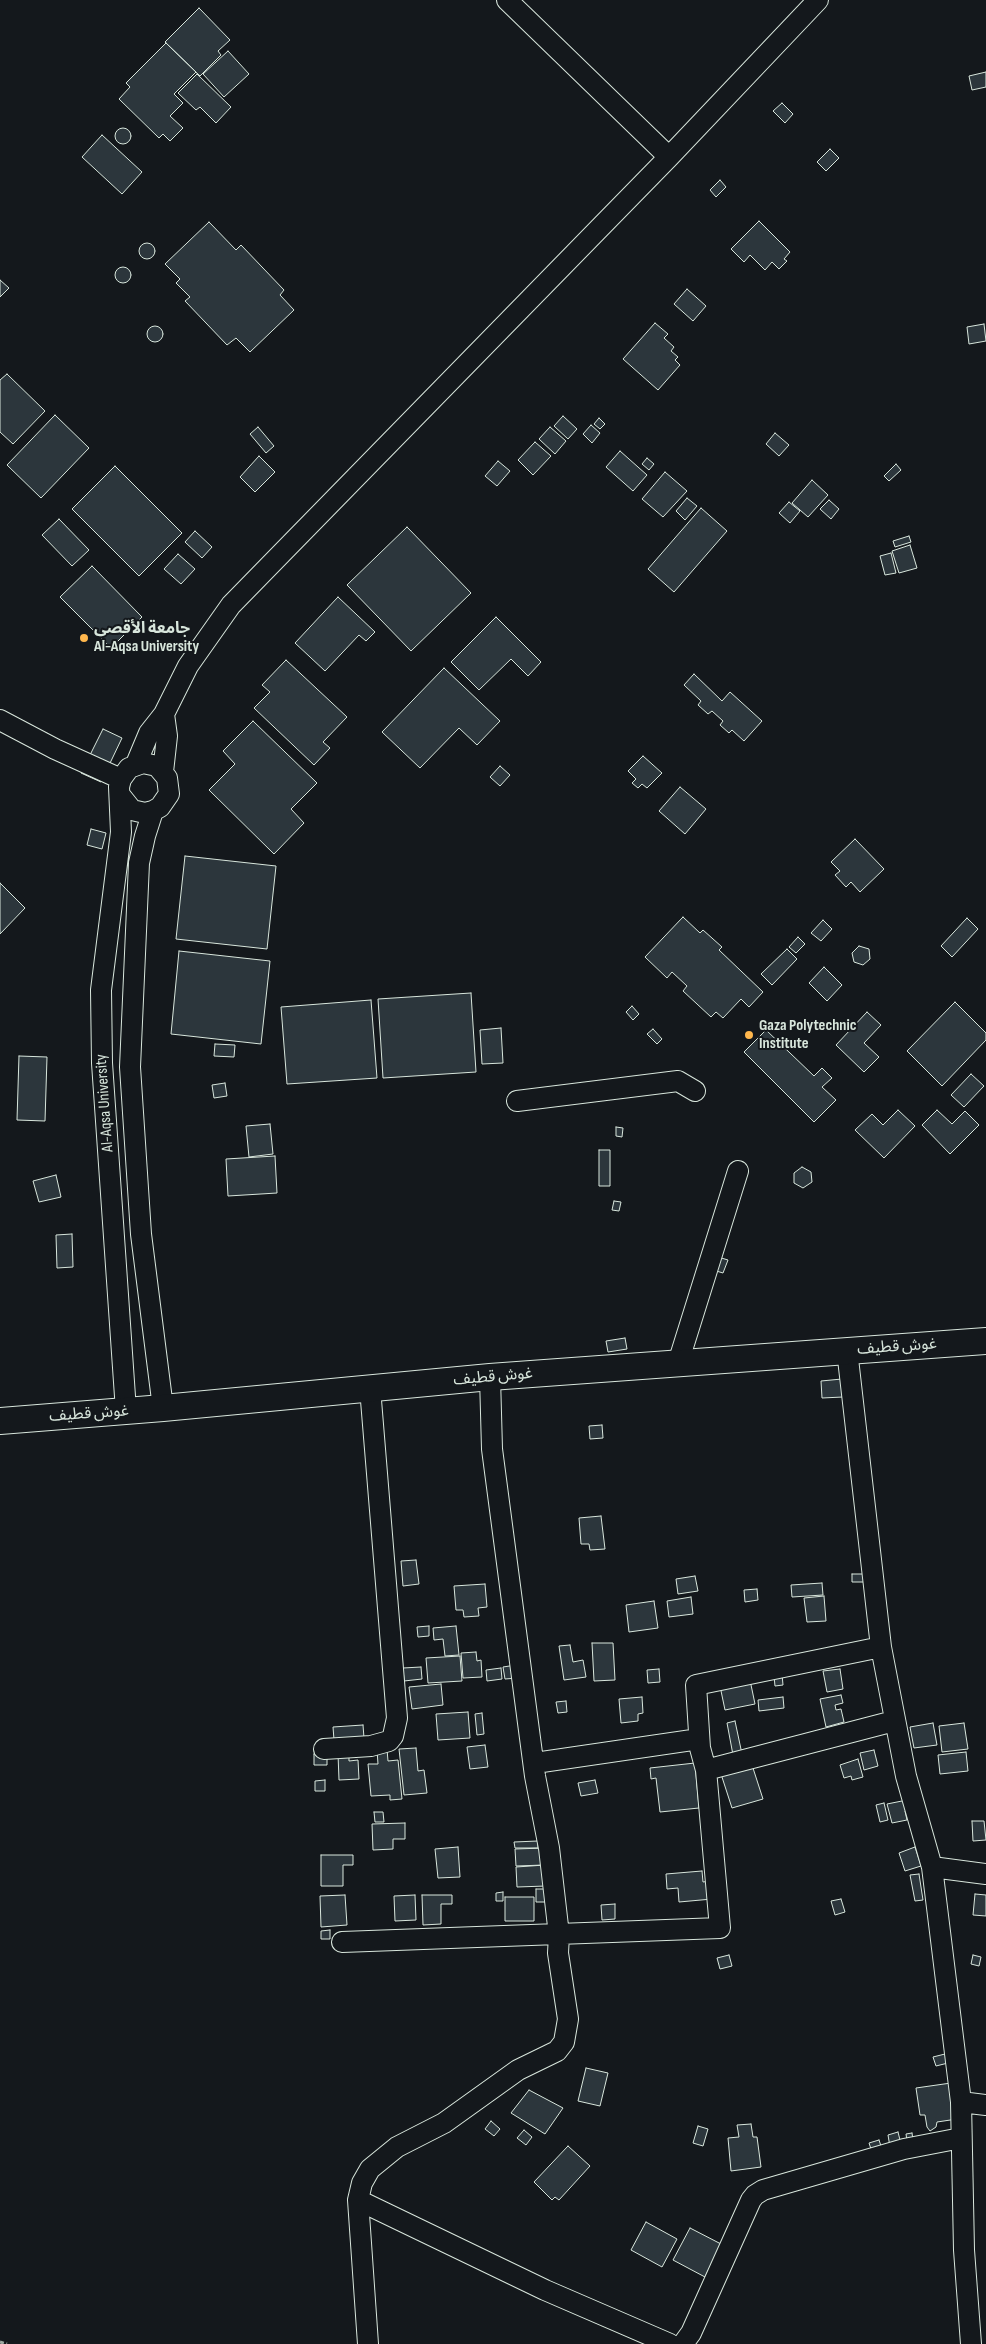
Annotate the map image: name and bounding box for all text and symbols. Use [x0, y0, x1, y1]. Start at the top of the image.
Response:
place label: جامعة الأقصى Al-Aqsa University [94, 619, 199, 657]
marker: جامعة الأقصى Al-Aqsa University [78, 632, 90, 644]
place label: Gaza Polytechnic Institute [759, 1016, 856, 1054]
marker: Gaza Polytechnic Institute [743, 1029, 755, 1041]
street label: Al-Aqsa University [92, 1053, 118, 1153]
street label: غوش قطيف [857, 1335, 937, 1359]
street label: غوش قطيف [453, 1364, 533, 1390]
street label: غوش قطيف [49, 1402, 129, 1426]

